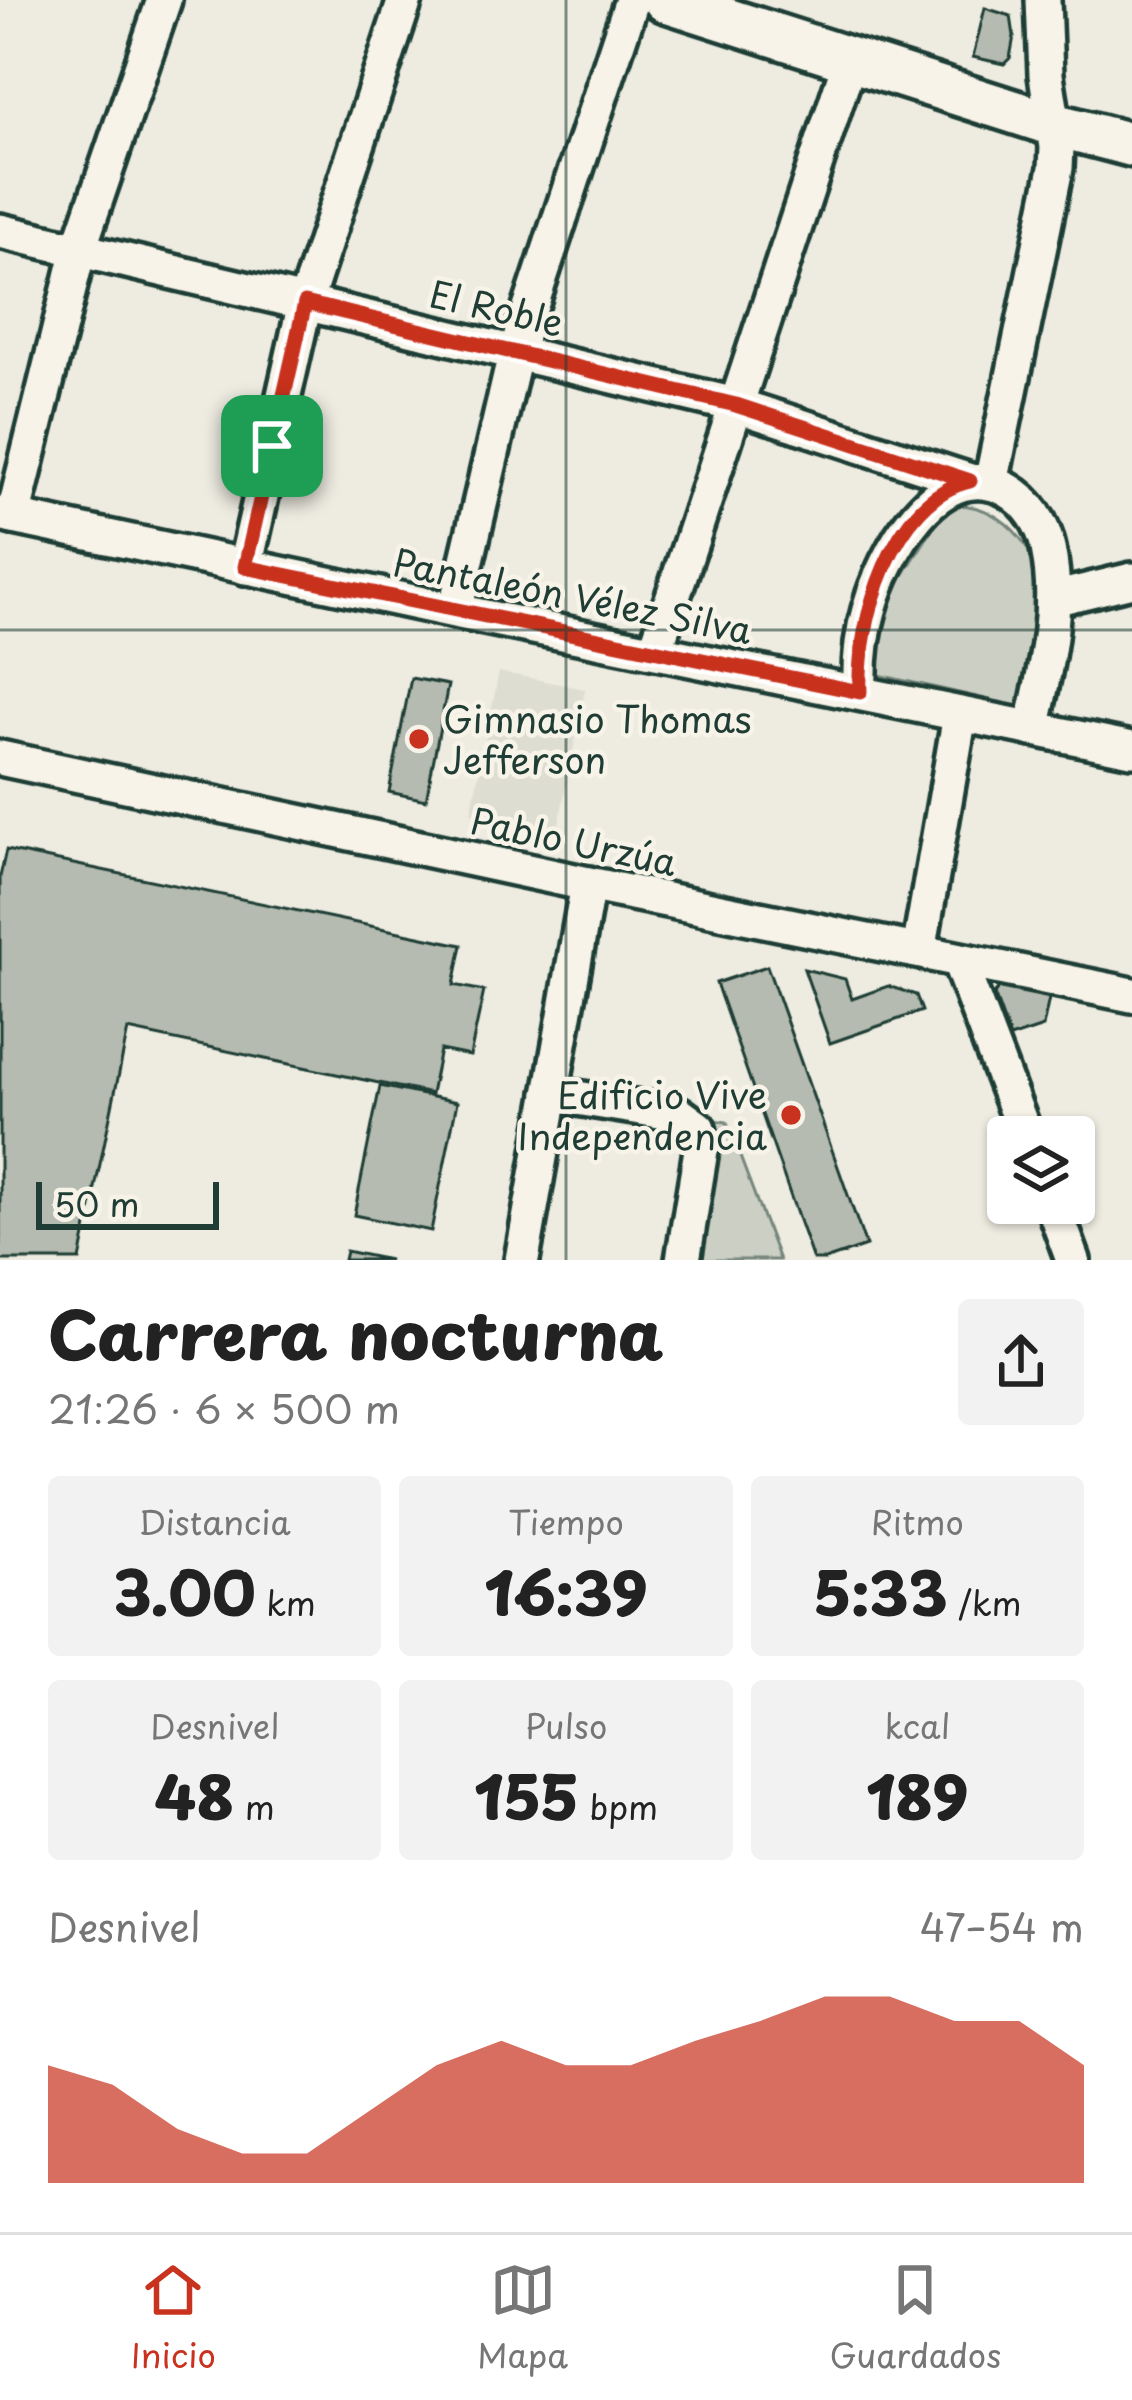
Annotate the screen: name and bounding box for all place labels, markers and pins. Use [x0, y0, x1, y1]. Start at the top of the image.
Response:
pin [221, 395, 323, 497]
place label: Gimnasio Thomas Jefferson [443, 691, 751, 786]
marker: Gimnasio Thomas Jefferson [406, 726, 432, 752]
place label: Edificio Vive Independencia [518, 1067, 767, 1162]
marker: Edificio Vive Independencia [778, 1102, 804, 1128]

